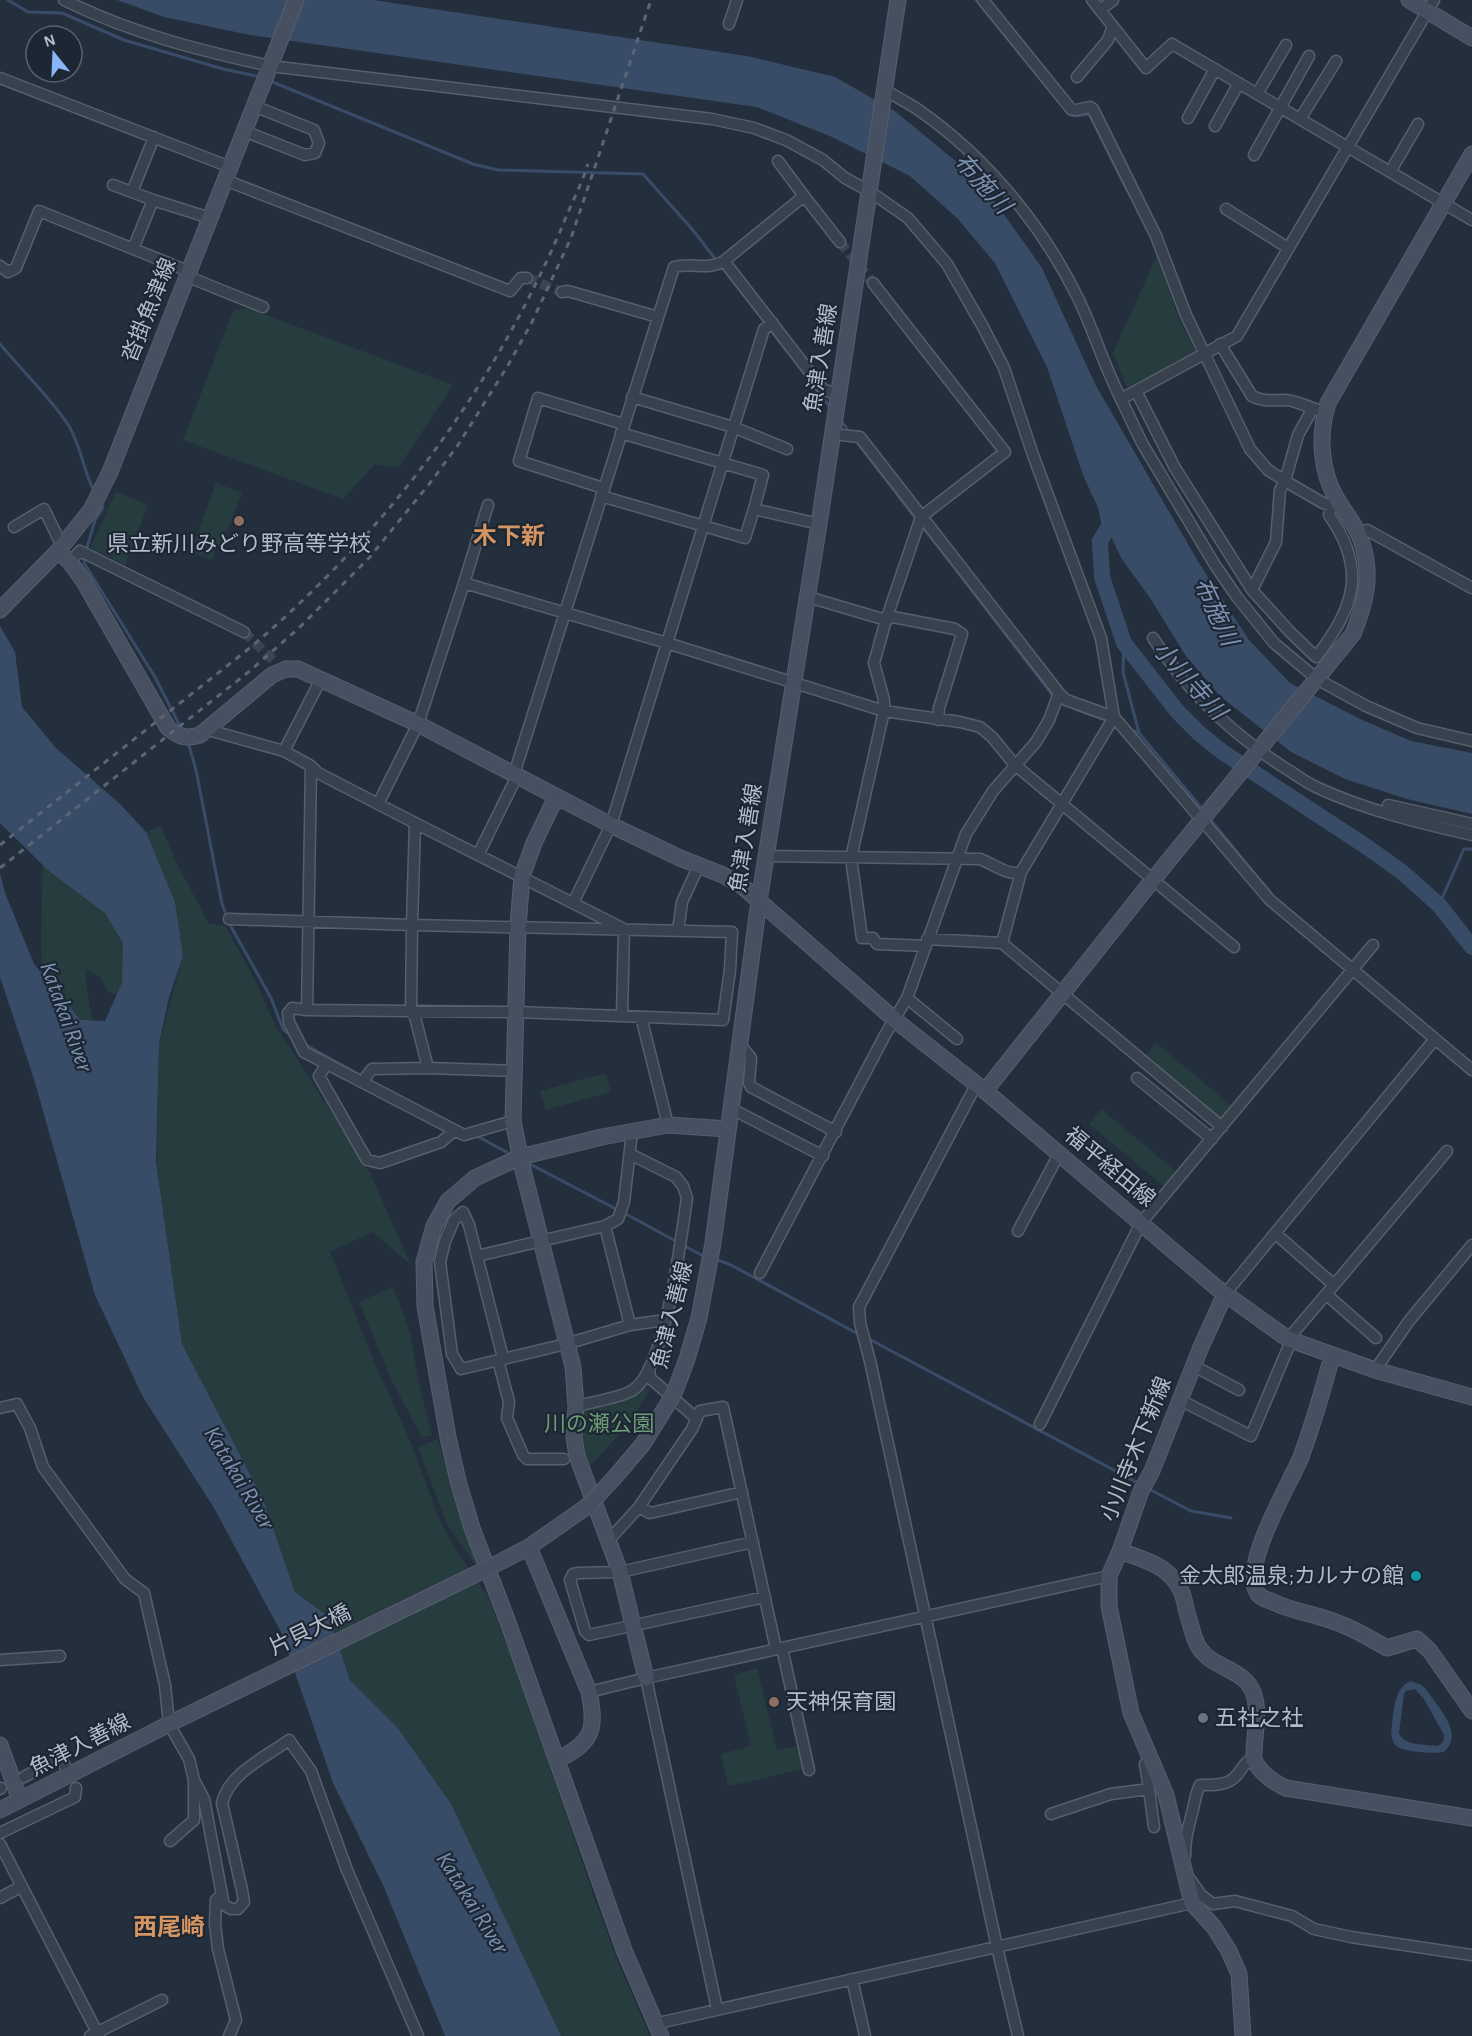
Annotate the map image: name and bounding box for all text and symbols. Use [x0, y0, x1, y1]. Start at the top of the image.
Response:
north arrow [24, 24, 84, 84]
text: N [42, 31, 57, 50]
water label: 布施川 [949, 148, 1019, 221]
street label: 沓掛魚津線 [117, 255, 180, 365]
street label: 魚津入善線 [801, 302, 840, 414]
marker: 県立新川みどり野高等学校 [232, 514, 246, 528]
district label: 木下新 [473, 523, 545, 549]
place label: 県立新川みどり野高等学校 [107, 532, 371, 555]
water label: 布施川 [1189, 573, 1244, 652]
water label: 小川寺川 [1148, 636, 1234, 727]
street label: 魚津入善線 [726, 782, 765, 894]
water label: Katakai River [35, 959, 97, 1076]
street label: 福平経田線 [1061, 1122, 1160, 1211]
street label: 魚津入善線 [647, 1259, 696, 1371]
street label: 小川寺木下新線 [1096, 1373, 1175, 1525]
park label: 川の瀬公園 [544, 1412, 654, 1435]
water label: Katakai River [199, 1423, 280, 1535]
place label: 金太郎温泉;カルナの館 [1179, 1564, 1404, 1587]
marker: 金太郎温泉;カルナの館 [1409, 1569, 1423, 1583]
street label: 片貝大橋 [265, 1600, 354, 1659]
place label: 天神保育園 [786, 1690, 896, 1713]
marker: 天神保育園 [767, 1695, 781, 1709]
place label: 五社之社 [1215, 1706, 1303, 1729]
street label: 魚津入善線 [26, 1709, 134, 1780]
marker: 五社之社 [1196, 1711, 1210, 1725]
water label: Katakai River [431, 1848, 513, 1959]
district label: 西尾崎 [133, 1914, 205, 1940]

